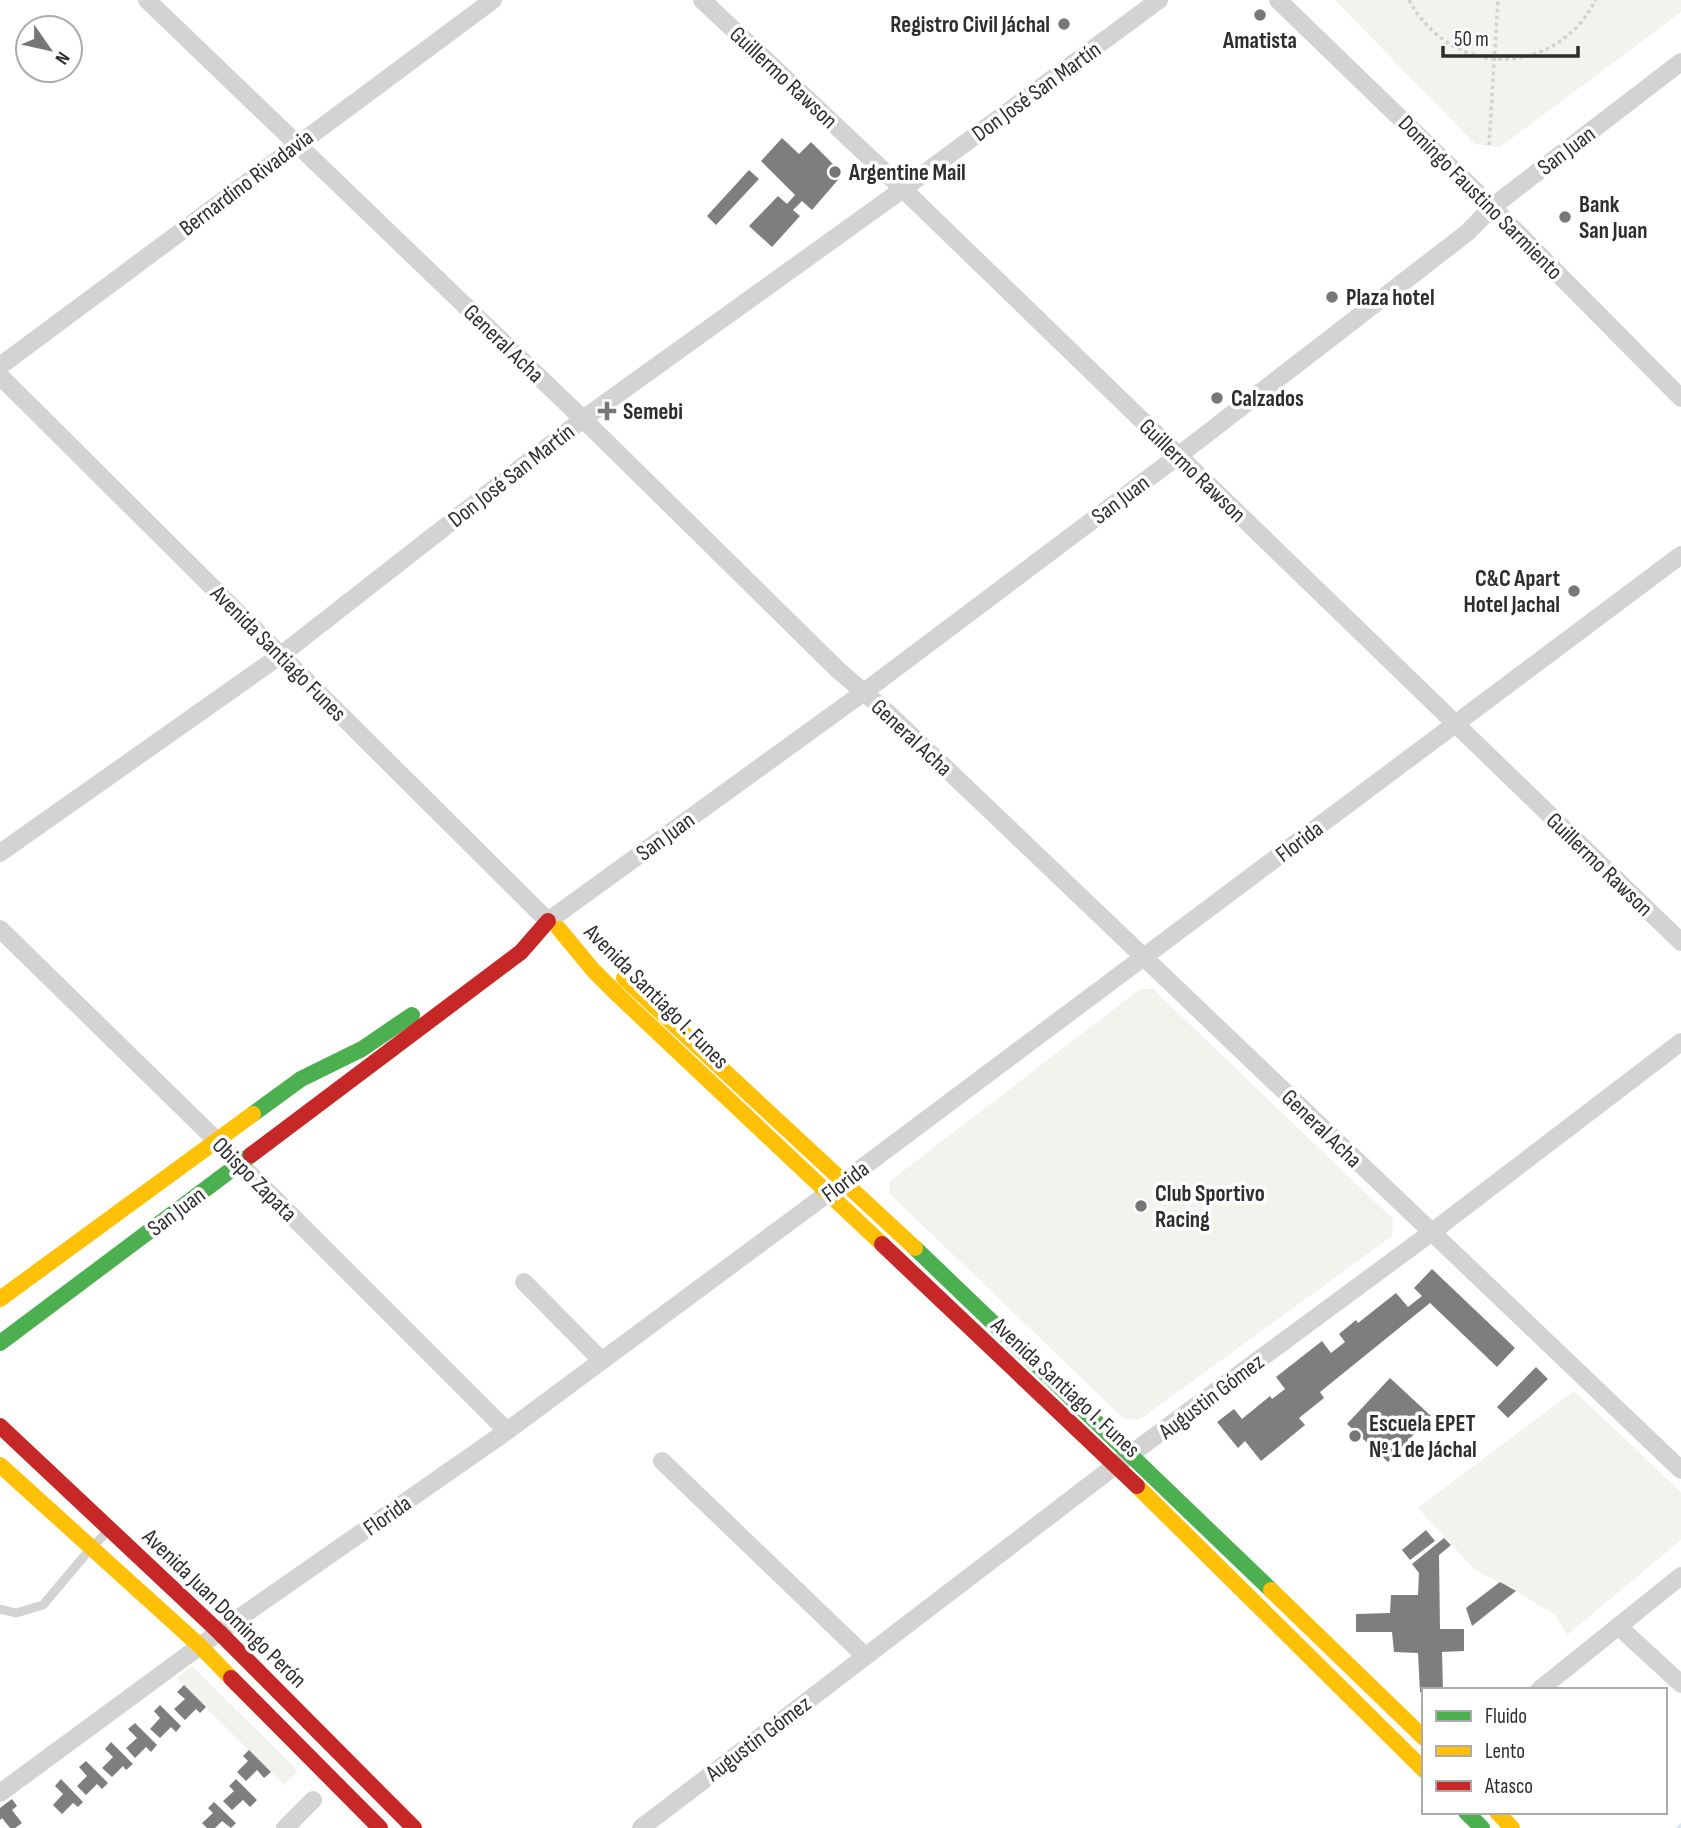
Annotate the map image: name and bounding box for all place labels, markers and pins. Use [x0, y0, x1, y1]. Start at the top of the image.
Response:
marker: Amatista [1252, 7, 1268, 23]
place label: Registro Civil Jáchal [890, 11, 1050, 39]
marker: Registro Civil Jáchal [1056, 16, 1072, 32]
place label: Amatista [1222, 27, 1297, 55]
place label: Argentine Mail [848, 159, 966, 187]
marker: Argentine Mail [827, 164, 843, 180]
place label: Bank San Juan [1579, 191, 1647, 245]
marker: Bank San Juan [1557, 209, 1573, 225]
place label: Plaza hotel [1346, 284, 1435, 312]
marker: Plaza hotel [1324, 289, 1340, 305]
place label: Calzados [1231, 385, 1304, 413]
marker: Calzados [1209, 390, 1225, 406]
place label: Semebi [623, 398, 683, 426]
marker: Semebi [597, 401, 617, 421]
place label: C&C Apart Hotel Jachal [1464, 565, 1560, 619]
marker: C&C Apart Hotel Jachal [1566, 583, 1582, 599]
place label: Club Sportivo Racing [1155, 1180, 1265, 1234]
marker: Club Sportivo Racing [1133, 1198, 1149, 1214]
place label: Escuela EPET Nº 1 de Jáchal [1369, 1410, 1477, 1464]
marker: Escuela EPET Nº 1 de Jáchal [1347, 1428, 1363, 1444]

